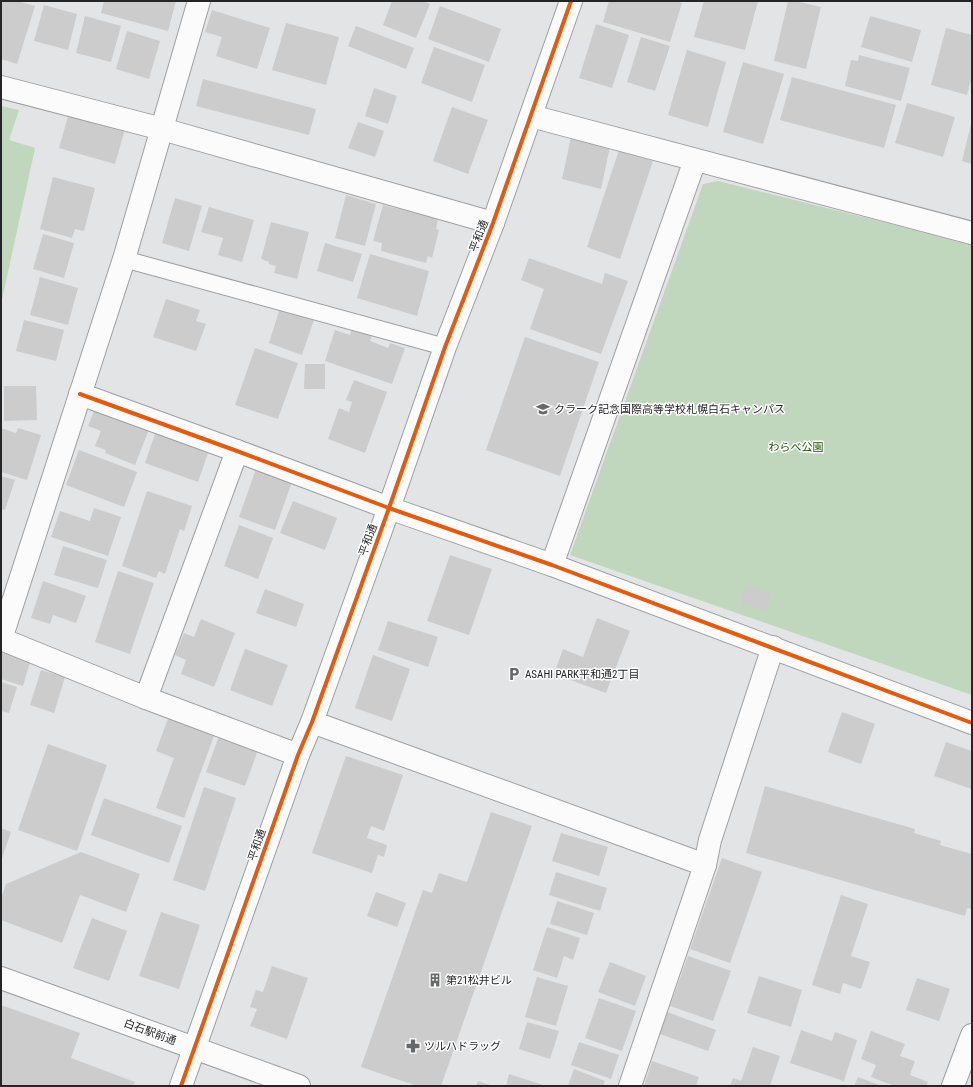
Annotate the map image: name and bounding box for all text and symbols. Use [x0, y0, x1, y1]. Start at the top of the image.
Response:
street label: 平和通 [467, 218, 491, 254]
school or university icon: クラーク記念国際高等学校札幌白石キャンパス [535, 401, 551, 417]
place label: クラーク記念国際高等学校札幌白石キャンパス [554, 403, 785, 416]
park label: わらべ公園 [769, 441, 824, 454]
street label: 平和通 [356, 522, 380, 558]
parking icon: ASAHI PARK平和通2丁目 [506, 666, 522, 682]
place label: ASAHI PARK平和通2丁目 [525, 668, 639, 681]
street label: 平和通 [245, 827, 269, 863]
building icon: 第21松井ビル [427, 972, 443, 988]
place label: 第21松井ビル [446, 974, 512, 987]
street label: 白石駅前通 [122, 1016, 178, 1048]
pharmacy icon: ツルハドラッグ [405, 1038, 421, 1054]
place label: ツルハドラッグ [424, 1040, 501, 1053]

